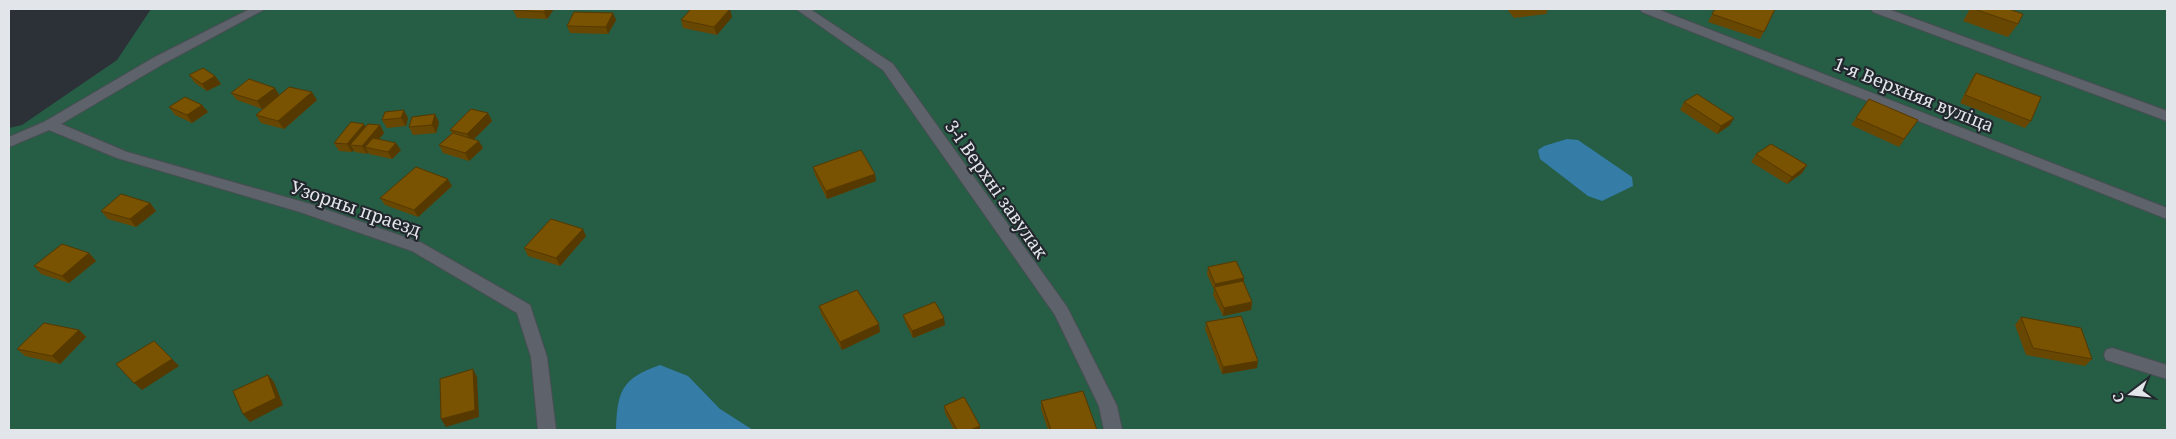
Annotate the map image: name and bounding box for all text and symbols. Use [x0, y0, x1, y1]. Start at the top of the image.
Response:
street label: 1-я Верхняя вуліца [1830, 51, 1998, 137]
street label: 3-і Верхні завулак [940, 115, 1054, 263]
street label: Узорны праезд [288, 174, 424, 242]
north arrow [2106, 369, 2156, 419]
text: С [2108, 391, 2128, 405]

